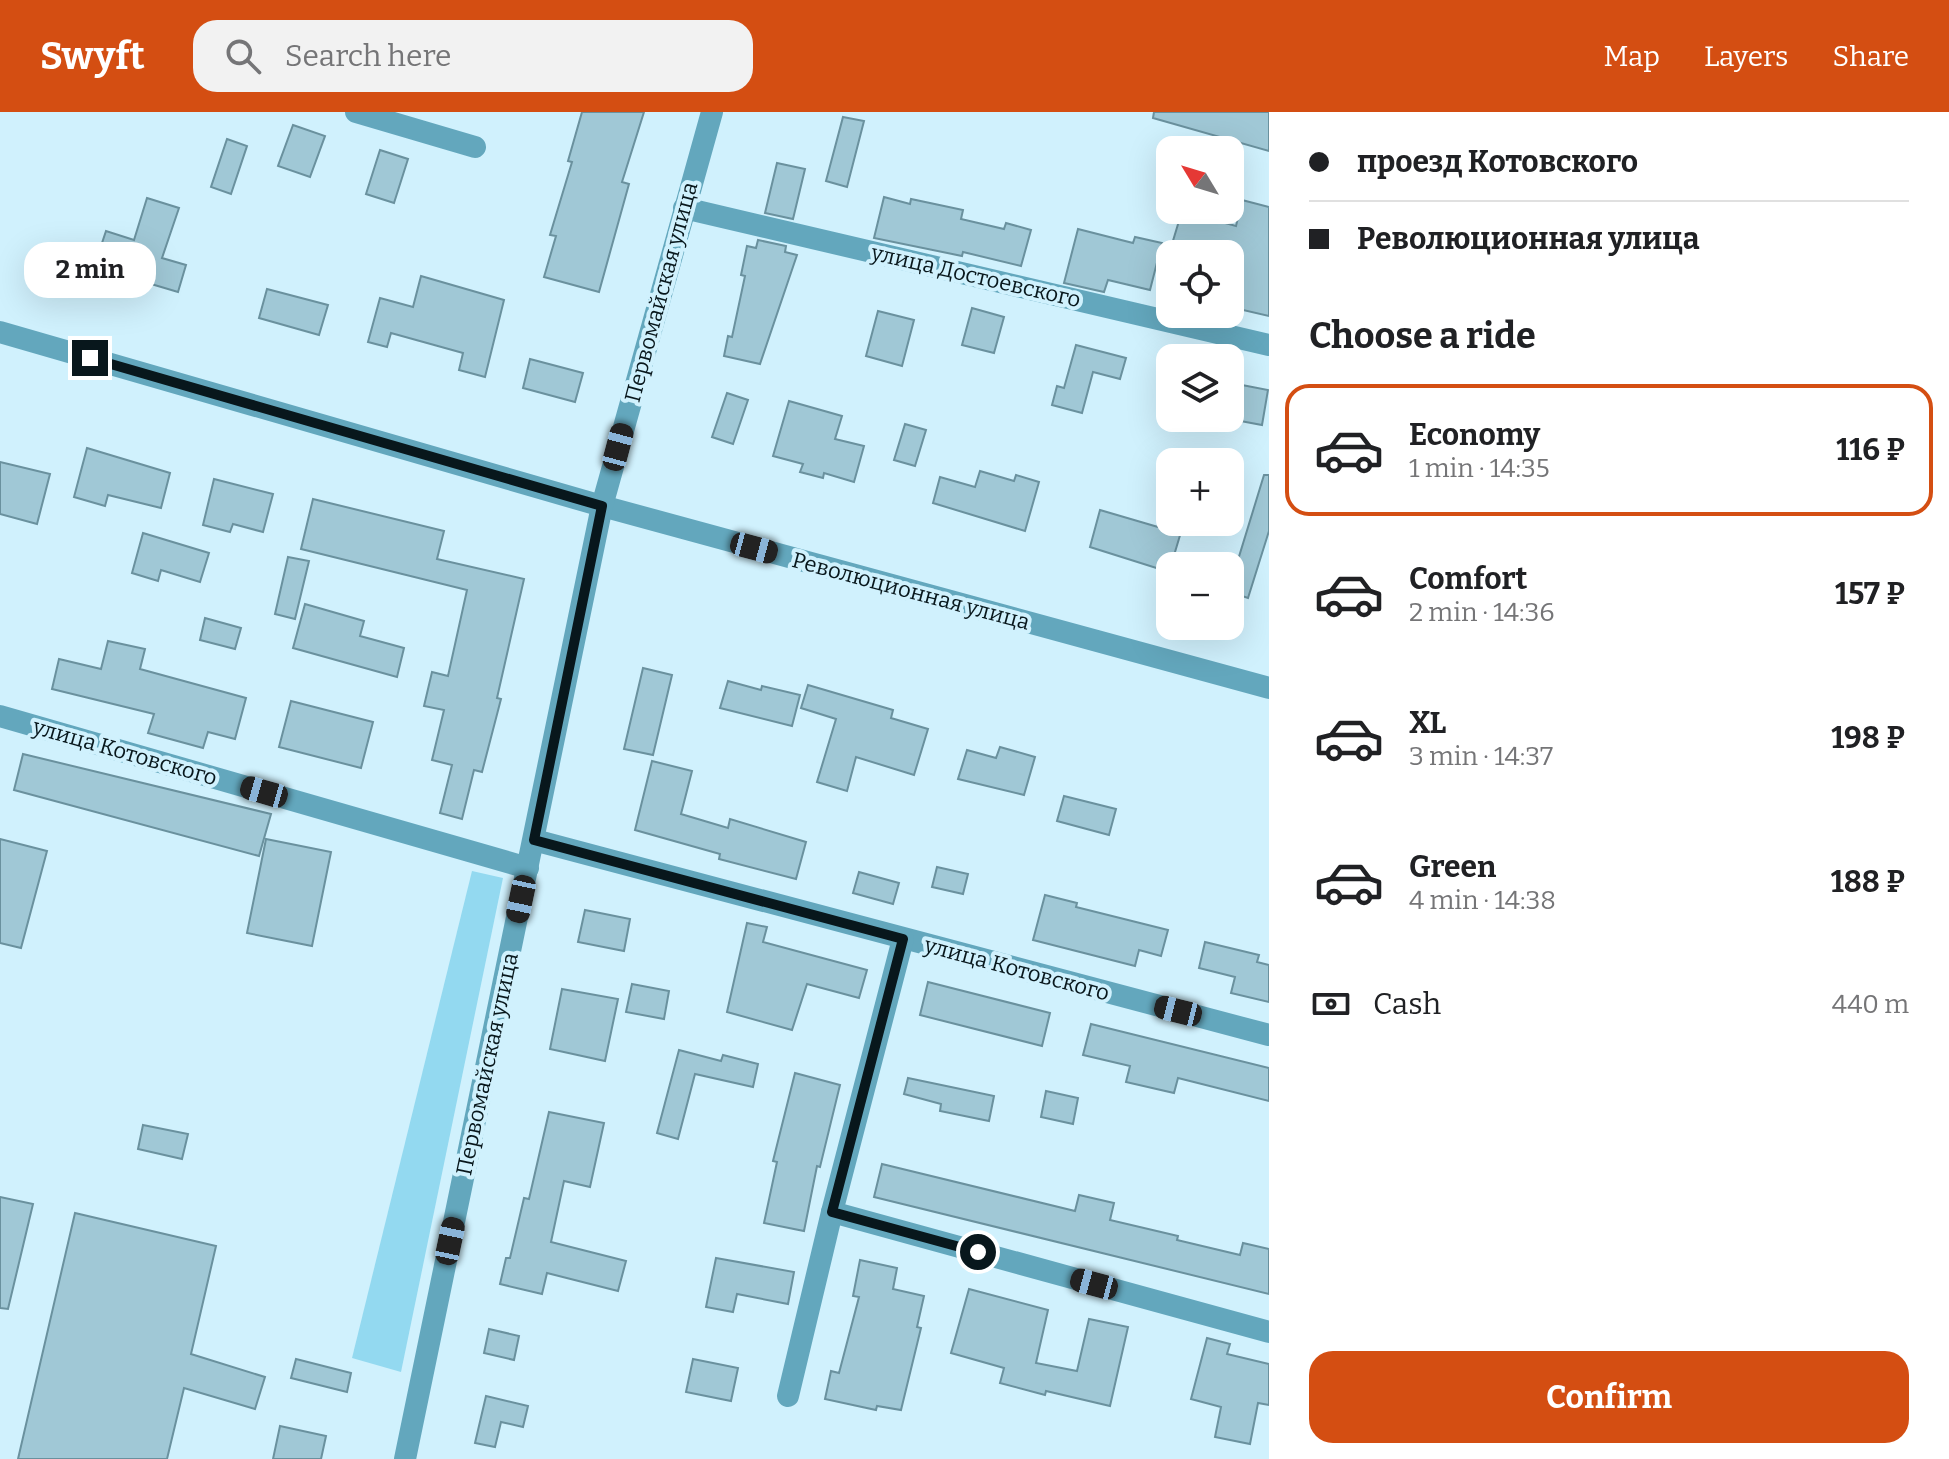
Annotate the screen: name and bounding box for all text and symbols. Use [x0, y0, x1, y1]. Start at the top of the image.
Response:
search box [193, 20, 753, 92]
text: Swyft [40, 33, 145, 79]
icon: search [221, 34, 265, 78]
text: Search here [285, 38, 451, 74]
text: Map [1603, 40, 1660, 73]
text: Layers [1704, 40, 1788, 73]
text: Share [1832, 40, 1909, 73]
north arrow [1156, 136, 1244, 224]
map controls [1156, 136, 1244, 640]
text: проезд Котовского [1357, 144, 1638, 180]
street label: Первомайская улица [619, 179, 703, 405]
text: Революционная улица [1357, 221, 1700, 257]
street label: улица Достоевского [868, 239, 1083, 313]
button: locate [1156, 240, 1244, 328]
callout: 2 min [24, 242, 156, 298]
text: 2 min [55, 254, 125, 285]
text: Choose a ride [1309, 314, 1536, 358]
route end [72, 340, 108, 376]
button: layers [1156, 344, 1244, 432]
icon: car [1313, 414, 1385, 486]
text: Economy [1409, 417, 1540, 453]
car [600, 421, 636, 473]
text: 116 ₽ [1836, 432, 1905, 468]
button: + [1156, 448, 1244, 536]
text: 1 min · 14:35 [1409, 453, 1550, 484]
car [728, 530, 780, 566]
street label: Революционная улица [789, 546, 1033, 636]
button: − [1156, 552, 1244, 640]
icon: car [1313, 558, 1385, 630]
text: Comfort [1409, 561, 1527, 597]
text: 157 ₽ [1835, 576, 1905, 612]
text: 2 min · 14:36 [1409, 597, 1555, 628]
icon: car [1313, 702, 1385, 774]
text: XL [1409, 705, 1446, 741]
street label: улица Котовского [29, 713, 220, 791]
text: 198 ₽ [1831, 720, 1905, 756]
text: 3 min · 14:37 [1409, 741, 1553, 772]
car [238, 774, 290, 810]
icon: car [1313, 846, 1385, 918]
text: Green [1409, 849, 1496, 885]
text: 188 ₽ [1831, 864, 1905, 900]
car [504, 873, 538, 925]
text: 4 min · 14:38 [1409, 885, 1556, 916]
street label: улица Котовского [921, 931, 1112, 1007]
street label: Первомайская улица [450, 950, 524, 1178]
icon: cash [1309, 982, 1353, 1026]
text: Cash [1373, 986, 1441, 1022]
text: 440 m [1832, 989, 1909, 1020]
car [1152, 994, 1204, 1028]
car [433, 1215, 467, 1267]
route start [960, 1234, 996, 1270]
car [1068, 1266, 1120, 1302]
button: Confirm [1309, 1351, 1909, 1443]

